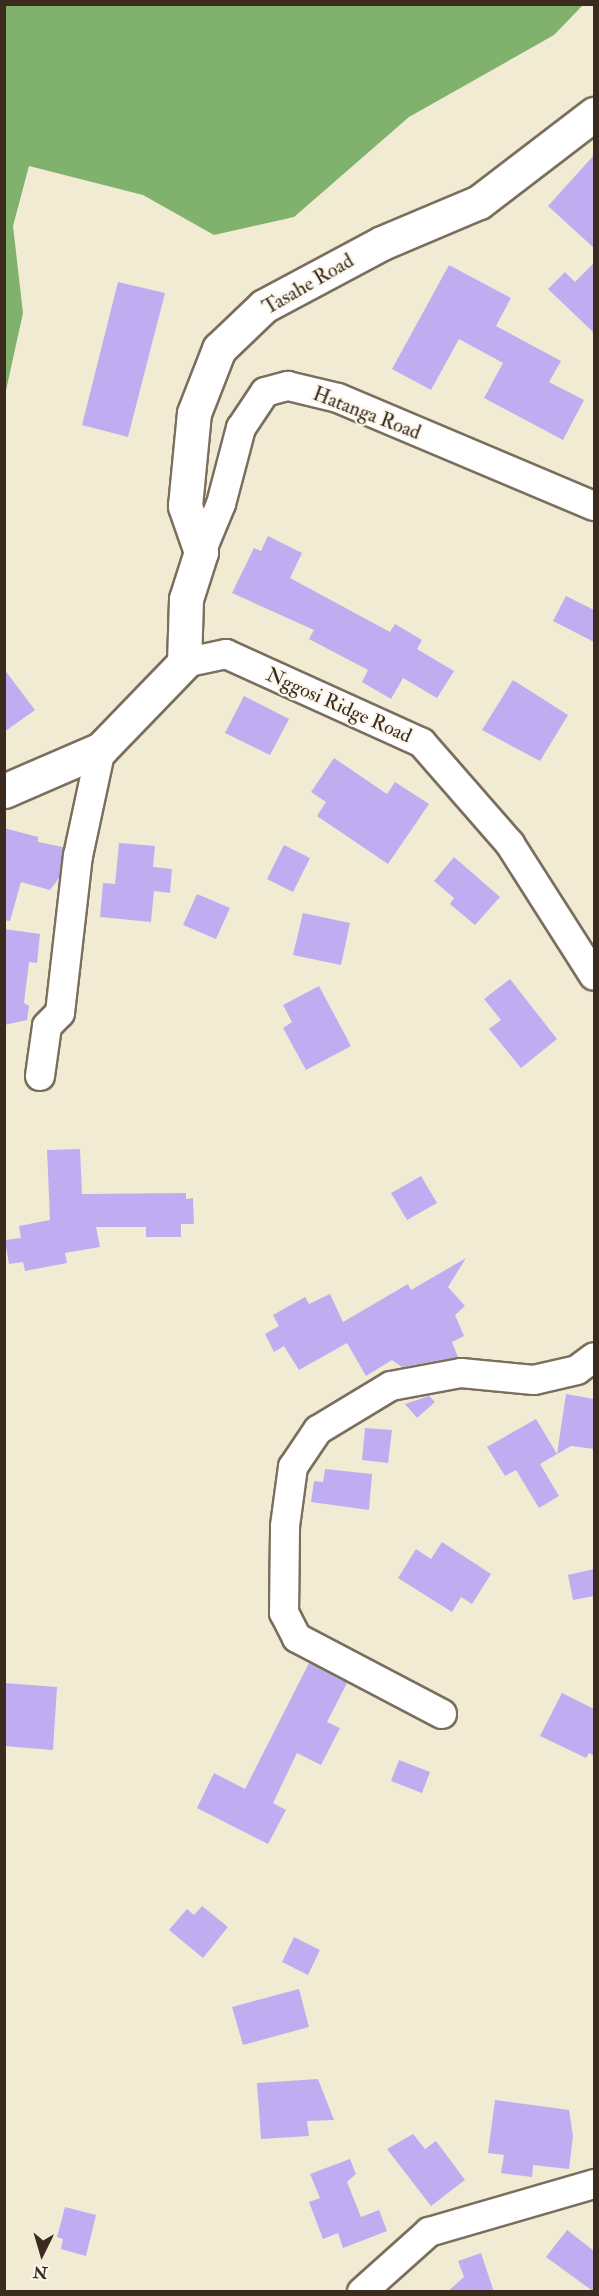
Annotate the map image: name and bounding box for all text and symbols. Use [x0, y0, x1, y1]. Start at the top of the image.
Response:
street label: Tasahe Road [258, 248, 358, 320]
street label: Hatanga Road [310, 381, 424, 445]
street label: Nggosi Ridge Road [263, 662, 415, 748]
north arrow [12, 2224, 72, 2284]
text: N [32, 2261, 48, 2283]

